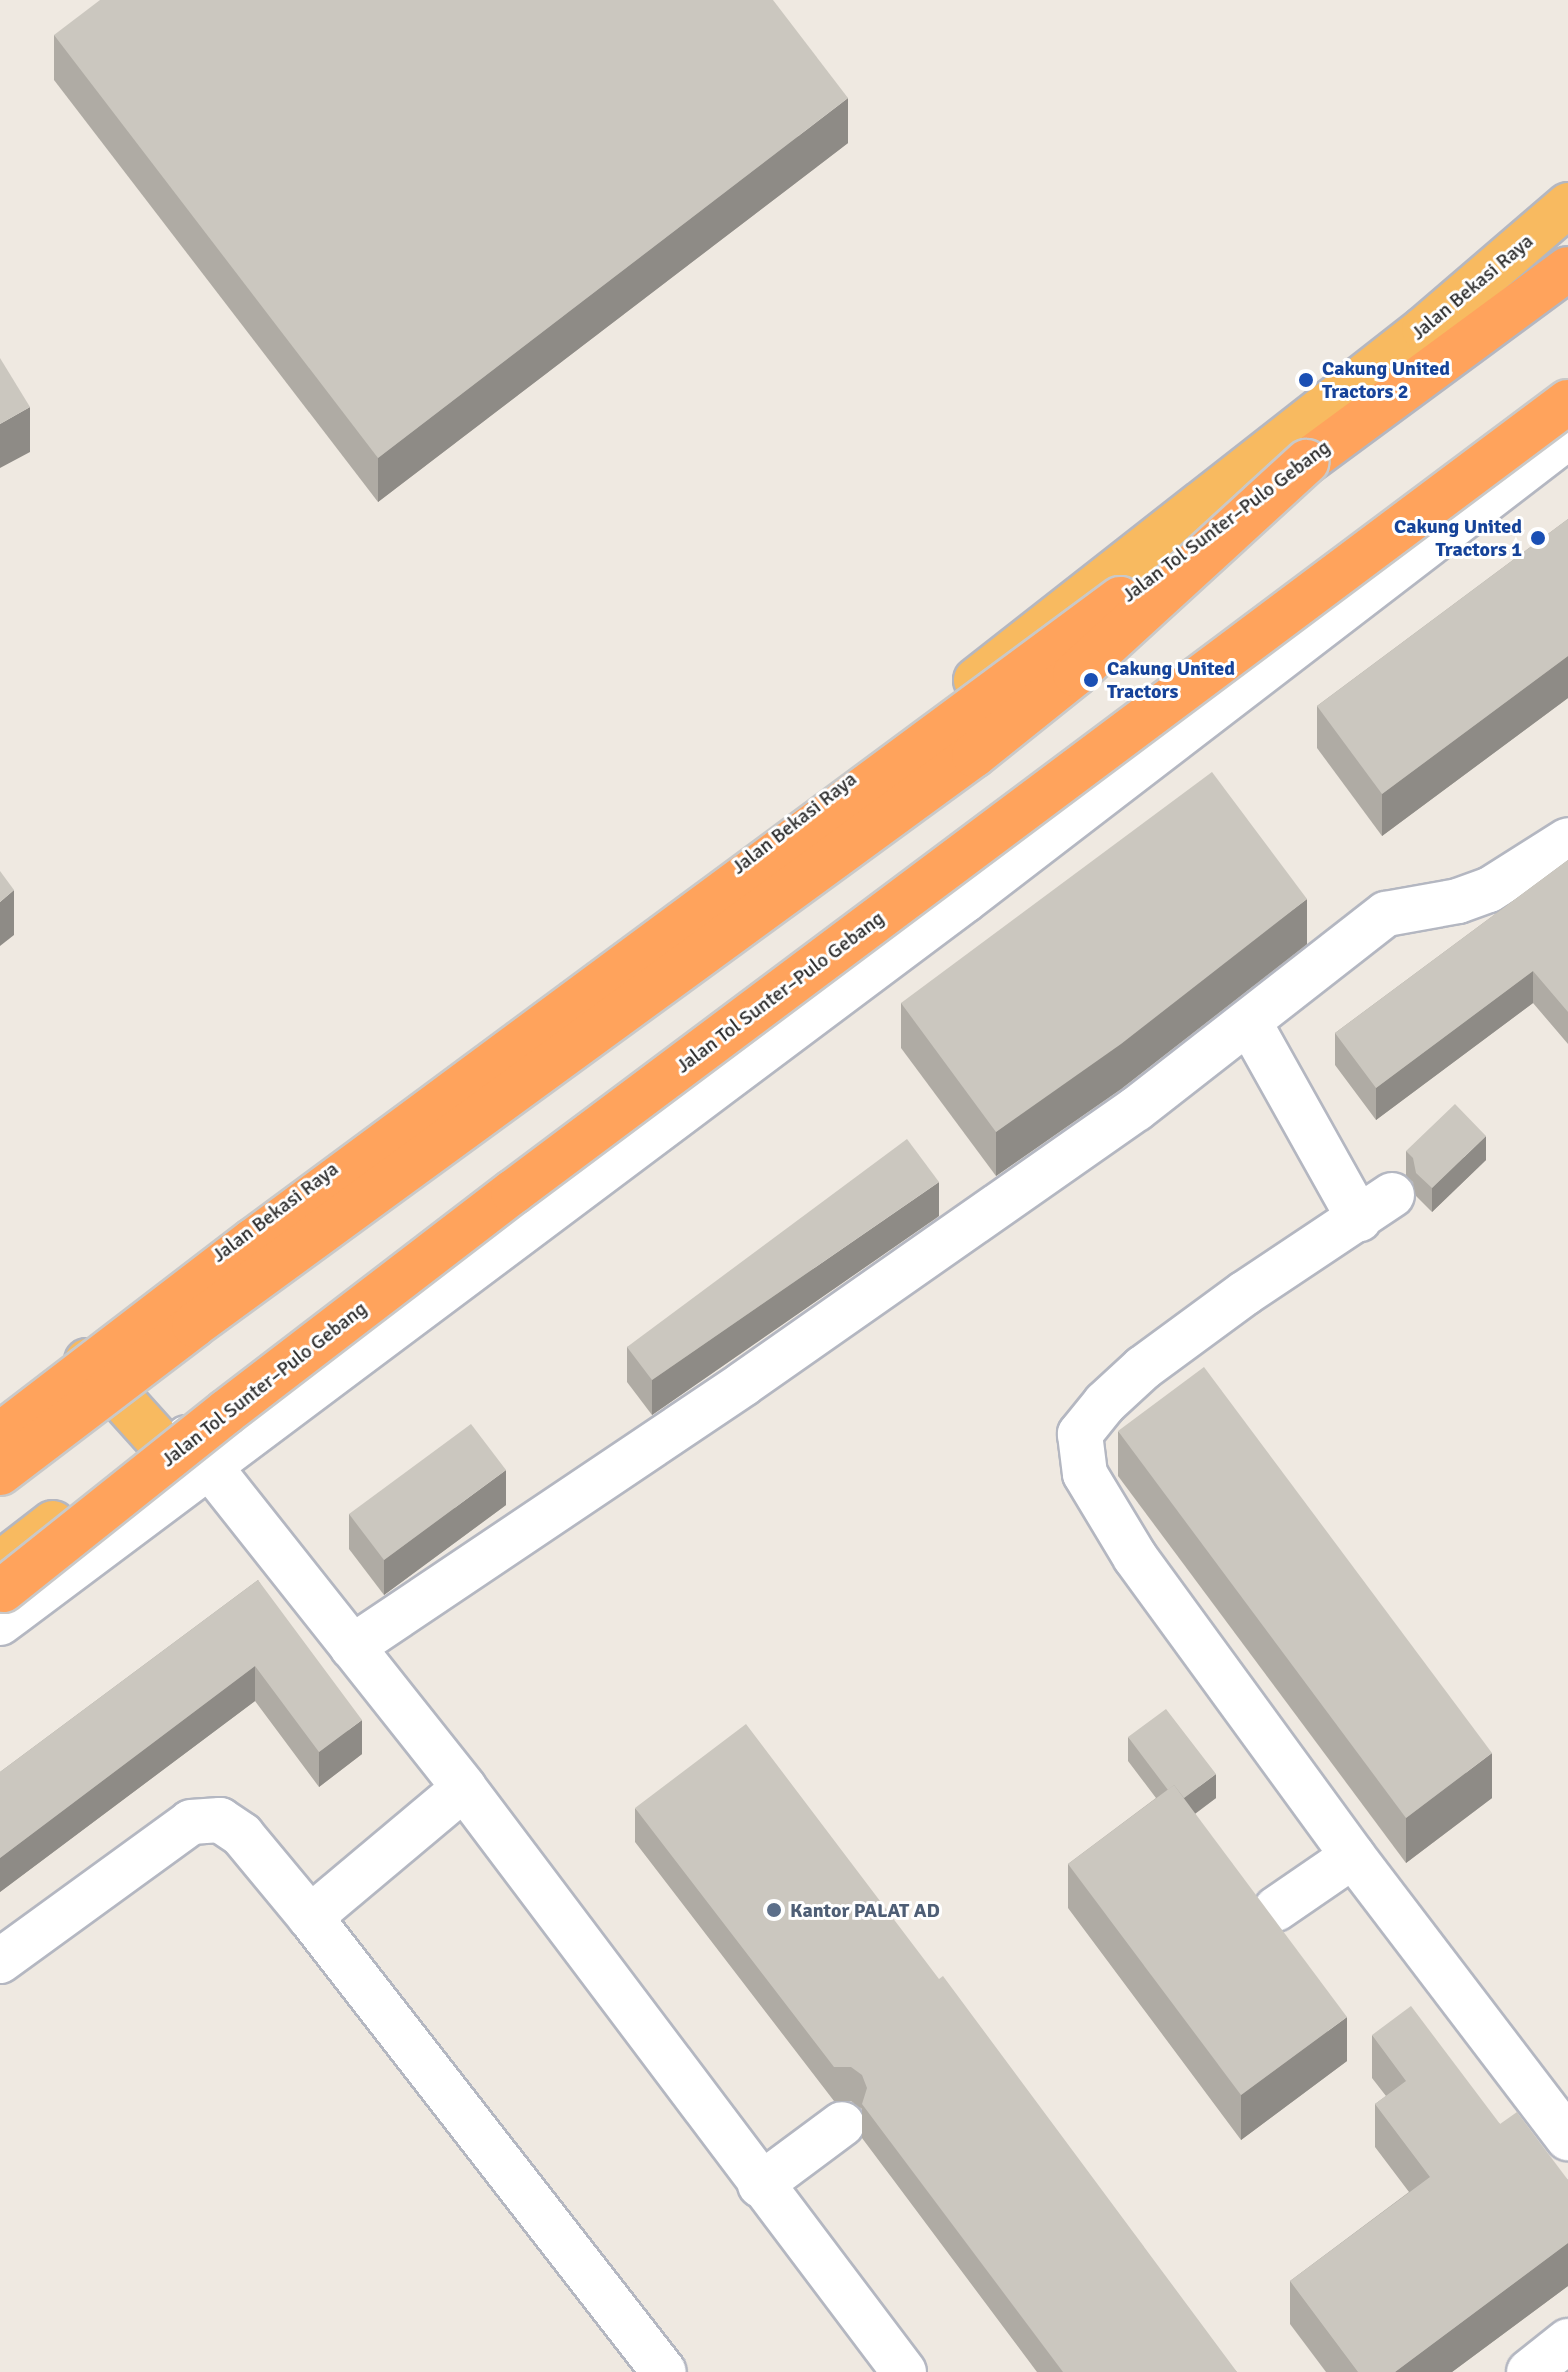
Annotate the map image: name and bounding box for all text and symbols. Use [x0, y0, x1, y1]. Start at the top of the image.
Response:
street label: Jalan Bekasi Raya [1406, 229, 1538, 345]
place label: Cakung United Tractors 2 [1322, 356, 1450, 403]
marker: Cakung United Tractors 2 [1297, 371, 1315, 389]
street label: Jalan Tol Sunter–Pulo Gebang [1117, 435, 1335, 607]
place label: Cakung United Tractors 1 [1394, 514, 1522, 561]
marker: Cakung United Tractors 1 [1529, 529, 1547, 547]
place label: Cakung United Tractors [1107, 656, 1235, 703]
marker: Cakung United Tractors [1082, 671, 1100, 689]
street label: Jalan Bekasi Raya [727, 767, 861, 879]
street label: Jalan Tol Sunter–Pulo Gebang [671, 906, 889, 1078]
street label: Jalan Bekasi Raya [207, 1157, 343, 1267]
street label: Jalan Tol Sunter–Pulo Gebang [157, 1296, 371, 1472]
place label: Kantor PALAT AD [790, 1898, 940, 1922]
marker: Kantor PALAT AD [765, 1901, 783, 1919]

